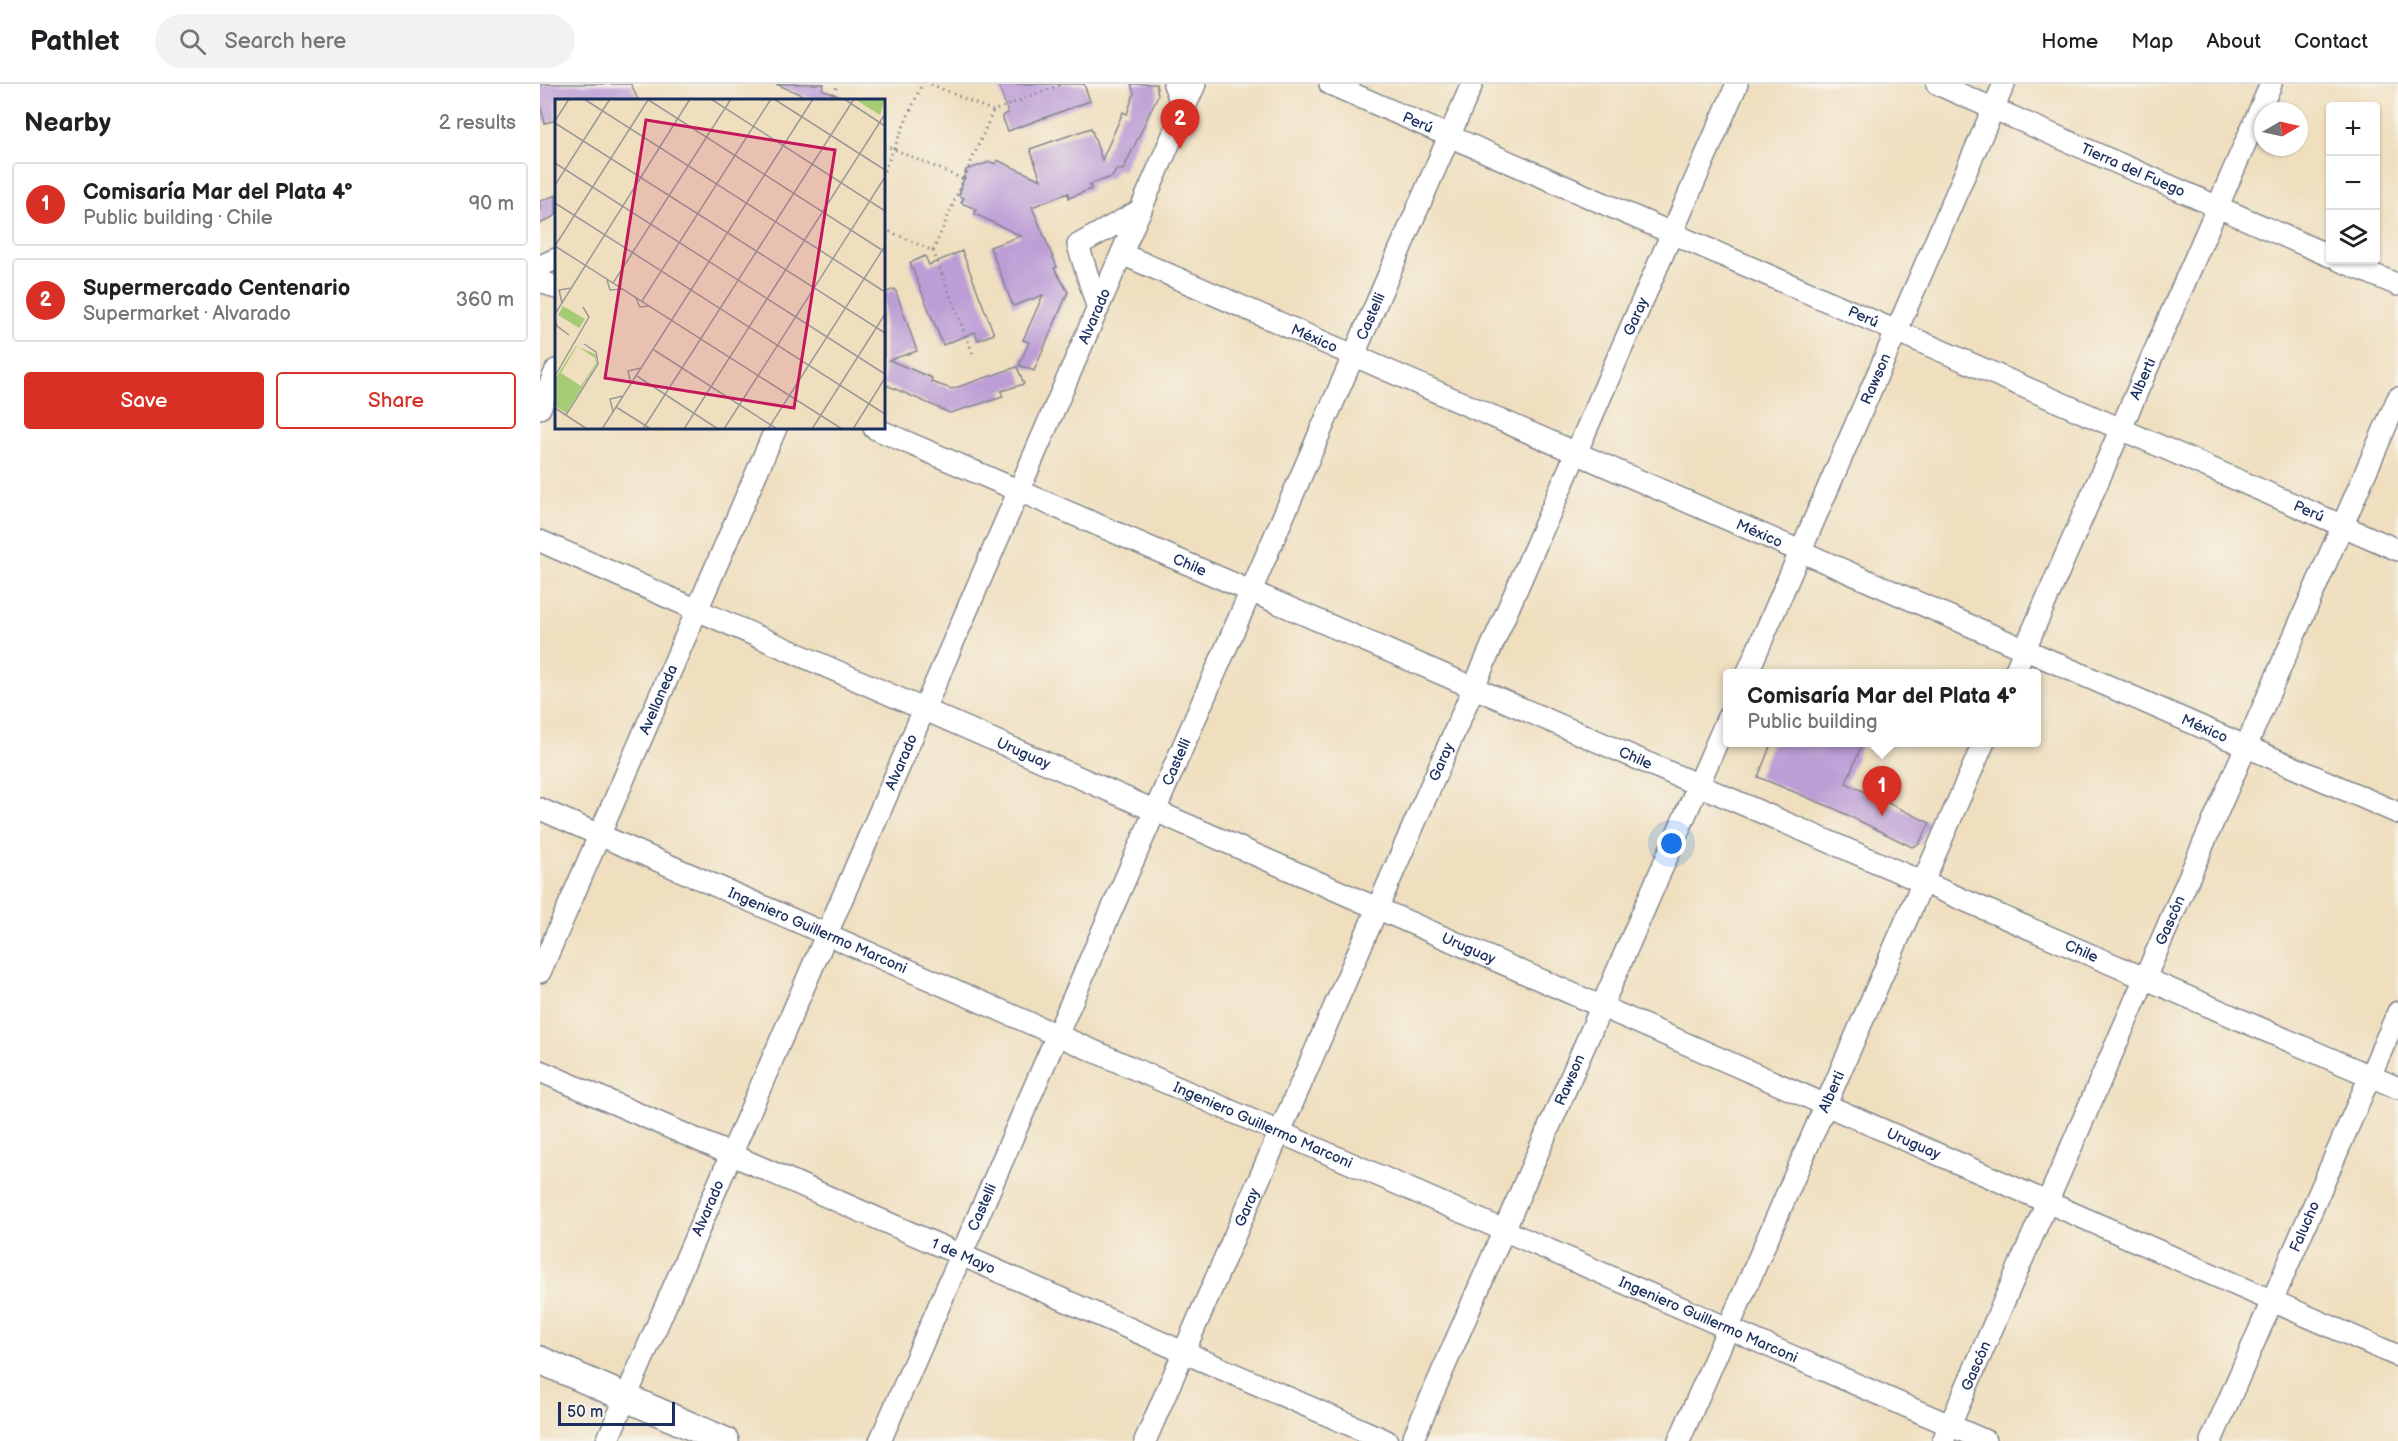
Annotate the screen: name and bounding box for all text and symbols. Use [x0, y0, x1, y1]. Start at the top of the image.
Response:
search box [155, 14, 575, 68]
text: Pathlet [30, 25, 119, 58]
icon: search [176, 25, 209, 58]
text: Search here [224, 28, 346, 55]
text: Home [2041, 29, 2098, 54]
text: Map [2131, 29, 2173, 54]
text: About [2206, 29, 2261, 54]
text: Contact [2294, 29, 2368, 54]
inset map [555, 99, 885, 429]
pin: 2 [1160, 100, 1200, 149]
north arrow [2254, 102, 2308, 156]
map controls [2326, 102, 2380, 264]
button: + [2326, 102, 2380, 156]
text: Nearby [24, 108, 111, 139]
street label: Perú [1400, 108, 1436, 138]
text: 2 results [439, 111, 516, 135]
street label: Tierra del Fuego [2078, 139, 2188, 201]
button: − [2326, 156, 2380, 210]
text: Comisaría Mar del Plata 4° [83, 179, 352, 206]
text: 1 [41, 192, 50, 216]
text: 90 m [469, 192, 514, 216]
text: Public building · Chile [83, 206, 273, 230]
button: layers [2326, 210, 2380, 264]
text: Supermercado Centenario [83, 275, 350, 302]
street label: Alvarado [1074, 285, 1115, 347]
text: 2 [40, 288, 51, 312]
text: 360 m [456, 288, 514, 312]
street label: Castelli [1352, 290, 1390, 343]
street label: Garay [1619, 294, 1653, 339]
text: Supermarket · Alvarado [83, 302, 291, 326]
street label: Perú [1845, 302, 1881, 332]
street label: México [1288, 320, 1340, 357]
street label: Rawson [1857, 351, 1895, 407]
street label: Alberti [2126, 355, 2160, 403]
button: Save [24, 372, 264, 429]
button: Share [276, 372, 516, 429]
street label: Perú [2290, 497, 2327, 527]
street label: México [1733, 515, 1785, 552]
street label: Chile [1170, 550, 1209, 581]
street label: Avellaneda [635, 662, 682, 738]
popup [1723, 669, 2041, 747]
text: Comisaría Mar del Plata 4° [1747, 683, 2017, 710]
text: Public building [1747, 710, 1878, 734]
street label: México [2178, 710, 2231, 747]
street label: Alvarado [881, 731, 922, 793]
street label: Uruguay [993, 733, 1053, 774]
street label: Castelli [1158, 735, 1195, 789]
street label: Garay [1425, 740, 1459, 784]
street label: Chile [1616, 743, 1655, 774]
pin: 1 [1862, 766, 1902, 816]
your location [1657, 829, 1686, 858]
street label: Ingeniero Guillermo Marconi [725, 883, 910, 978]
street label: Gascón [2151, 893, 2190, 948]
street label: Uruguay [1438, 929, 1499, 969]
street label: Chile [2062, 936, 2101, 967]
street label: Rawson [1551, 1052, 1590, 1108]
street label: Alberti [1814, 1068, 1849, 1116]
street label: Ingeniero Guillermo Marconi [1170, 1078, 1355, 1173]
street label: Uruguay [1884, 1124, 1944, 1164]
street label: Alvarado [688, 1177, 729, 1239]
street label: Castelli [964, 1181, 1001, 1234]
street label: Garay [1231, 1185, 1264, 1230]
street label: Falucho [2286, 1198, 2324, 1255]
street label: 1 de Mayo [928, 1234, 998, 1279]
street label: Ingeniero Guillermo Marconi [1616, 1273, 1801, 1368]
street label: Gascón [1957, 1338, 1995, 1394]
scale bar [558, 1399, 675, 1426]
text: 50 m [567, 1403, 603, 1422]

